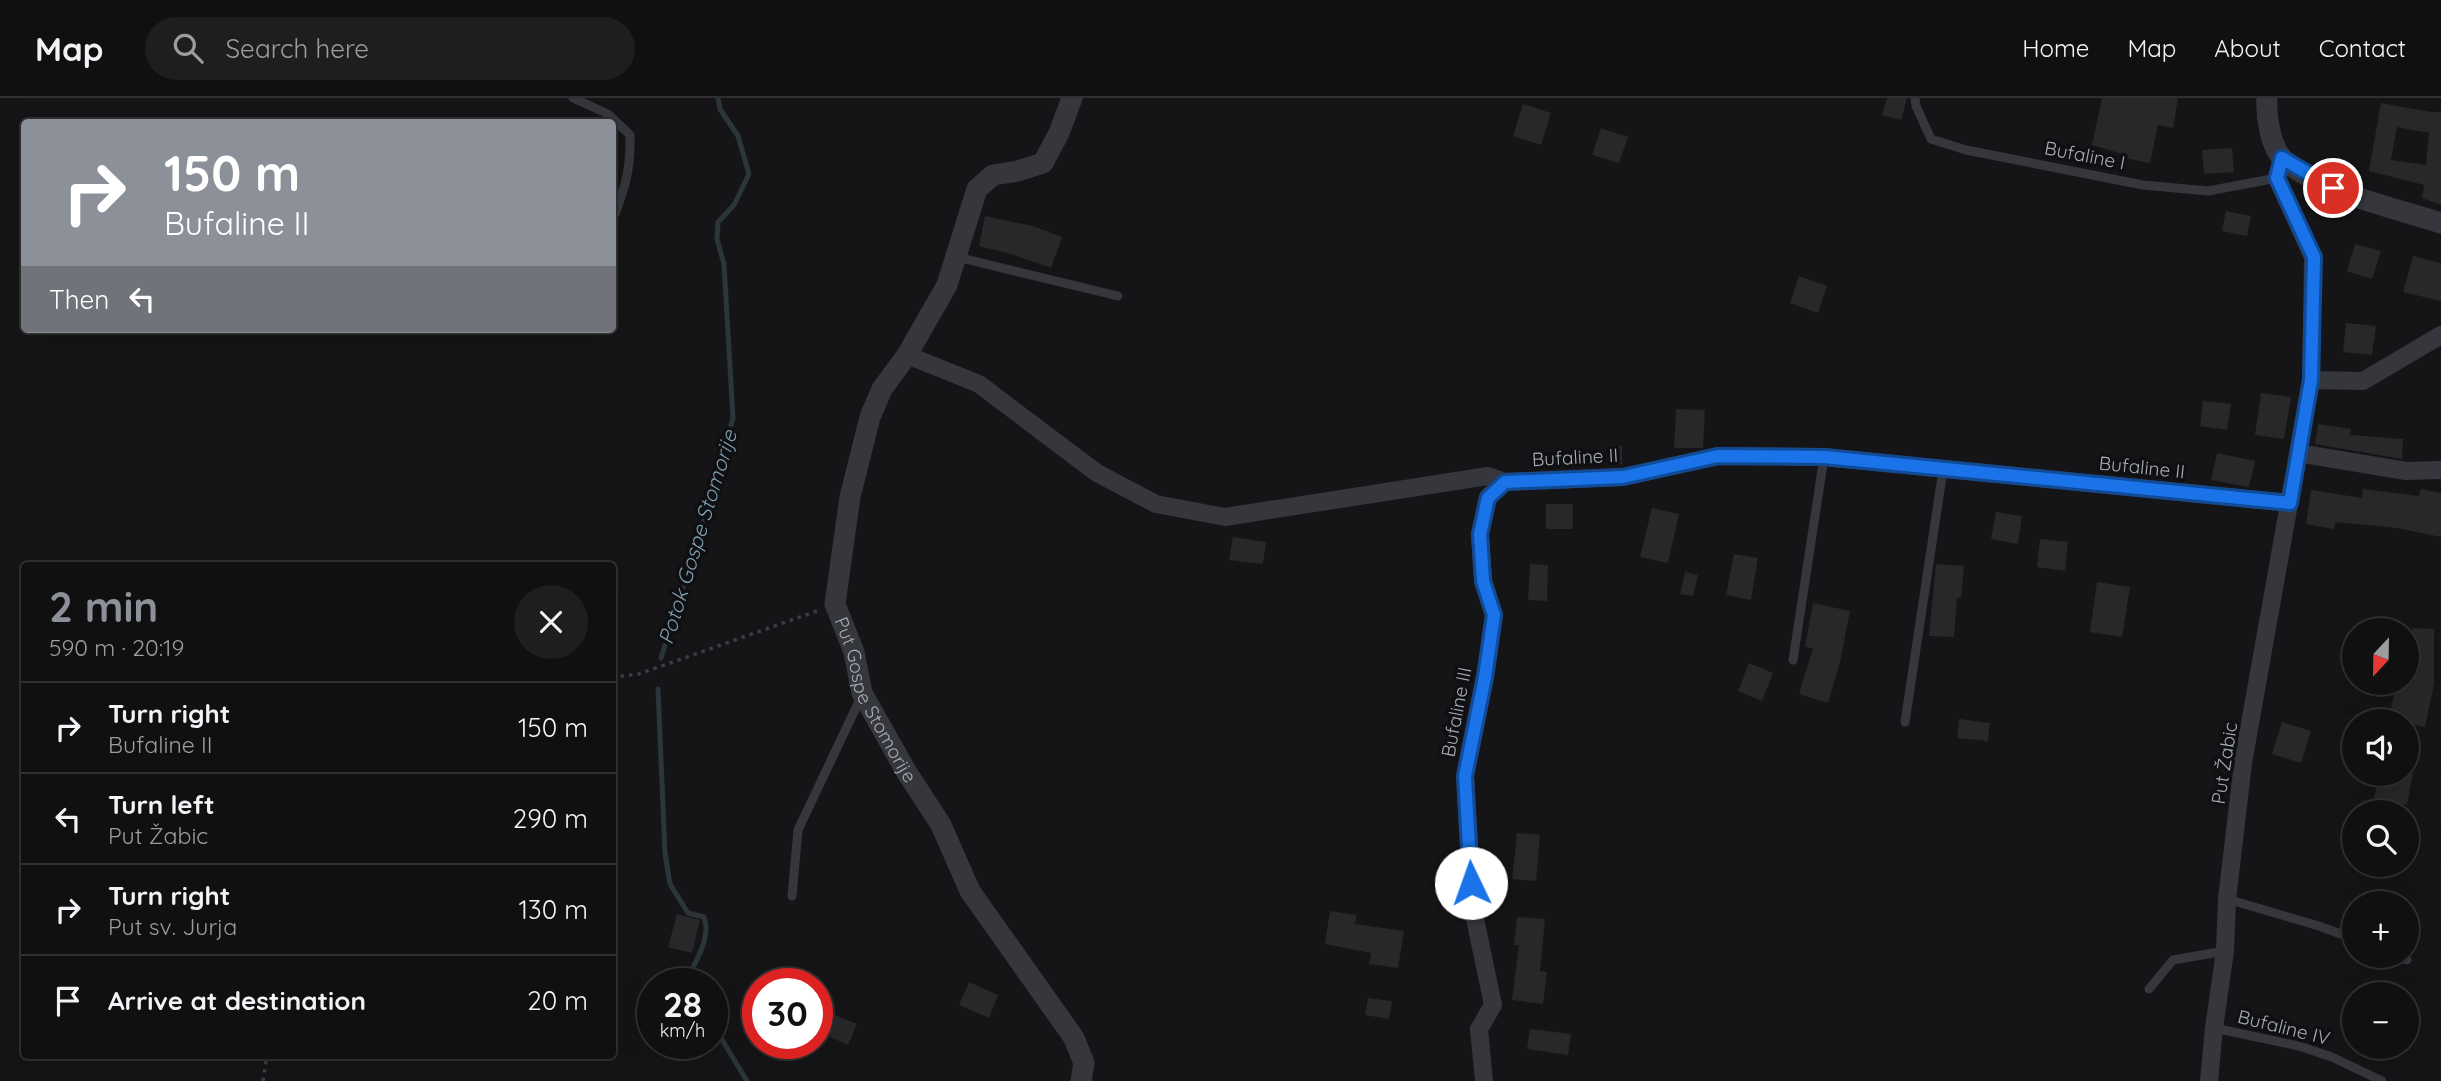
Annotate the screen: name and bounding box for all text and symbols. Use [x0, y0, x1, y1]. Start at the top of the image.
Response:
search box [145, 17, 635, 80]
text: Map [35, 28, 103, 69]
icon: search [169, 29, 207, 67]
text: Search here [225, 32, 369, 65]
text: Home [2022, 33, 2089, 63]
text: Map [2127, 33, 2176, 63]
text: About [2214, 33, 2281, 63]
text: Contact [2319, 33, 2406, 63]
street label: Bufaline I [2043, 135, 2127, 175]
text: 150 m [164, 142, 300, 203]
icon: right [49, 147, 140, 238]
pin [2303, 158, 2363, 218]
icon: arrive [2314, 169, 2352, 207]
text: Bufaline II [164, 203, 309, 243]
icon: left [123, 280, 161, 318]
text: Then [49, 283, 109, 316]
water label: Potok Gospe Stomorije [652, 426, 742, 647]
street label: Bufaline II [1531, 443, 1619, 471]
street label: Bufaline II [2098, 451, 2186, 483]
text: 2 min [49, 580, 158, 633]
button: close [514, 585, 588, 659]
street label: Put Gospe Stomorije [829, 613, 922, 787]
north arrow [2342, 618, 2418, 695]
map controls [2342, 618, 2419, 1059]
text: 590 m · 20:19 [49, 633, 184, 662]
street label: Bufaline III [1436, 665, 1476, 759]
text: Turn right [108, 697, 230, 730]
icon: right [49, 709, 87, 747]
button: sound [2342, 709, 2419, 786]
text: 150 m [518, 711, 588, 744]
street label: Put Žabic [2206, 720, 2242, 806]
text: Bufaline II [108, 730, 213, 759]
text: Turn left [108, 788, 215, 821]
icon: left [49, 800, 87, 838]
button: search [2342, 800, 2419, 877]
text: 290 m [513, 802, 588, 835]
text: Put Žabic [108, 821, 208, 850]
position arrow [1434, 846, 1508, 920]
text: Turn right [108, 879, 230, 912]
icon: right [49, 891, 87, 929]
button: + [2342, 891, 2419, 968]
text: 130 m [518, 893, 588, 926]
text: Put sv. Jurja [108, 912, 237, 941]
speed limit sign: 30 [742, 968, 833, 1059]
icon: arrive [49, 982, 87, 1020]
text: 28 [663, 982, 702, 1026]
button: − [2342, 982, 2419, 1059]
text: Arrive at destination [108, 984, 366, 1017]
text: 20 m [527, 984, 588, 1017]
street label: Bufaline IV [2235, 1004, 2333, 1050]
text: km/h [660, 1019, 705, 1042]

